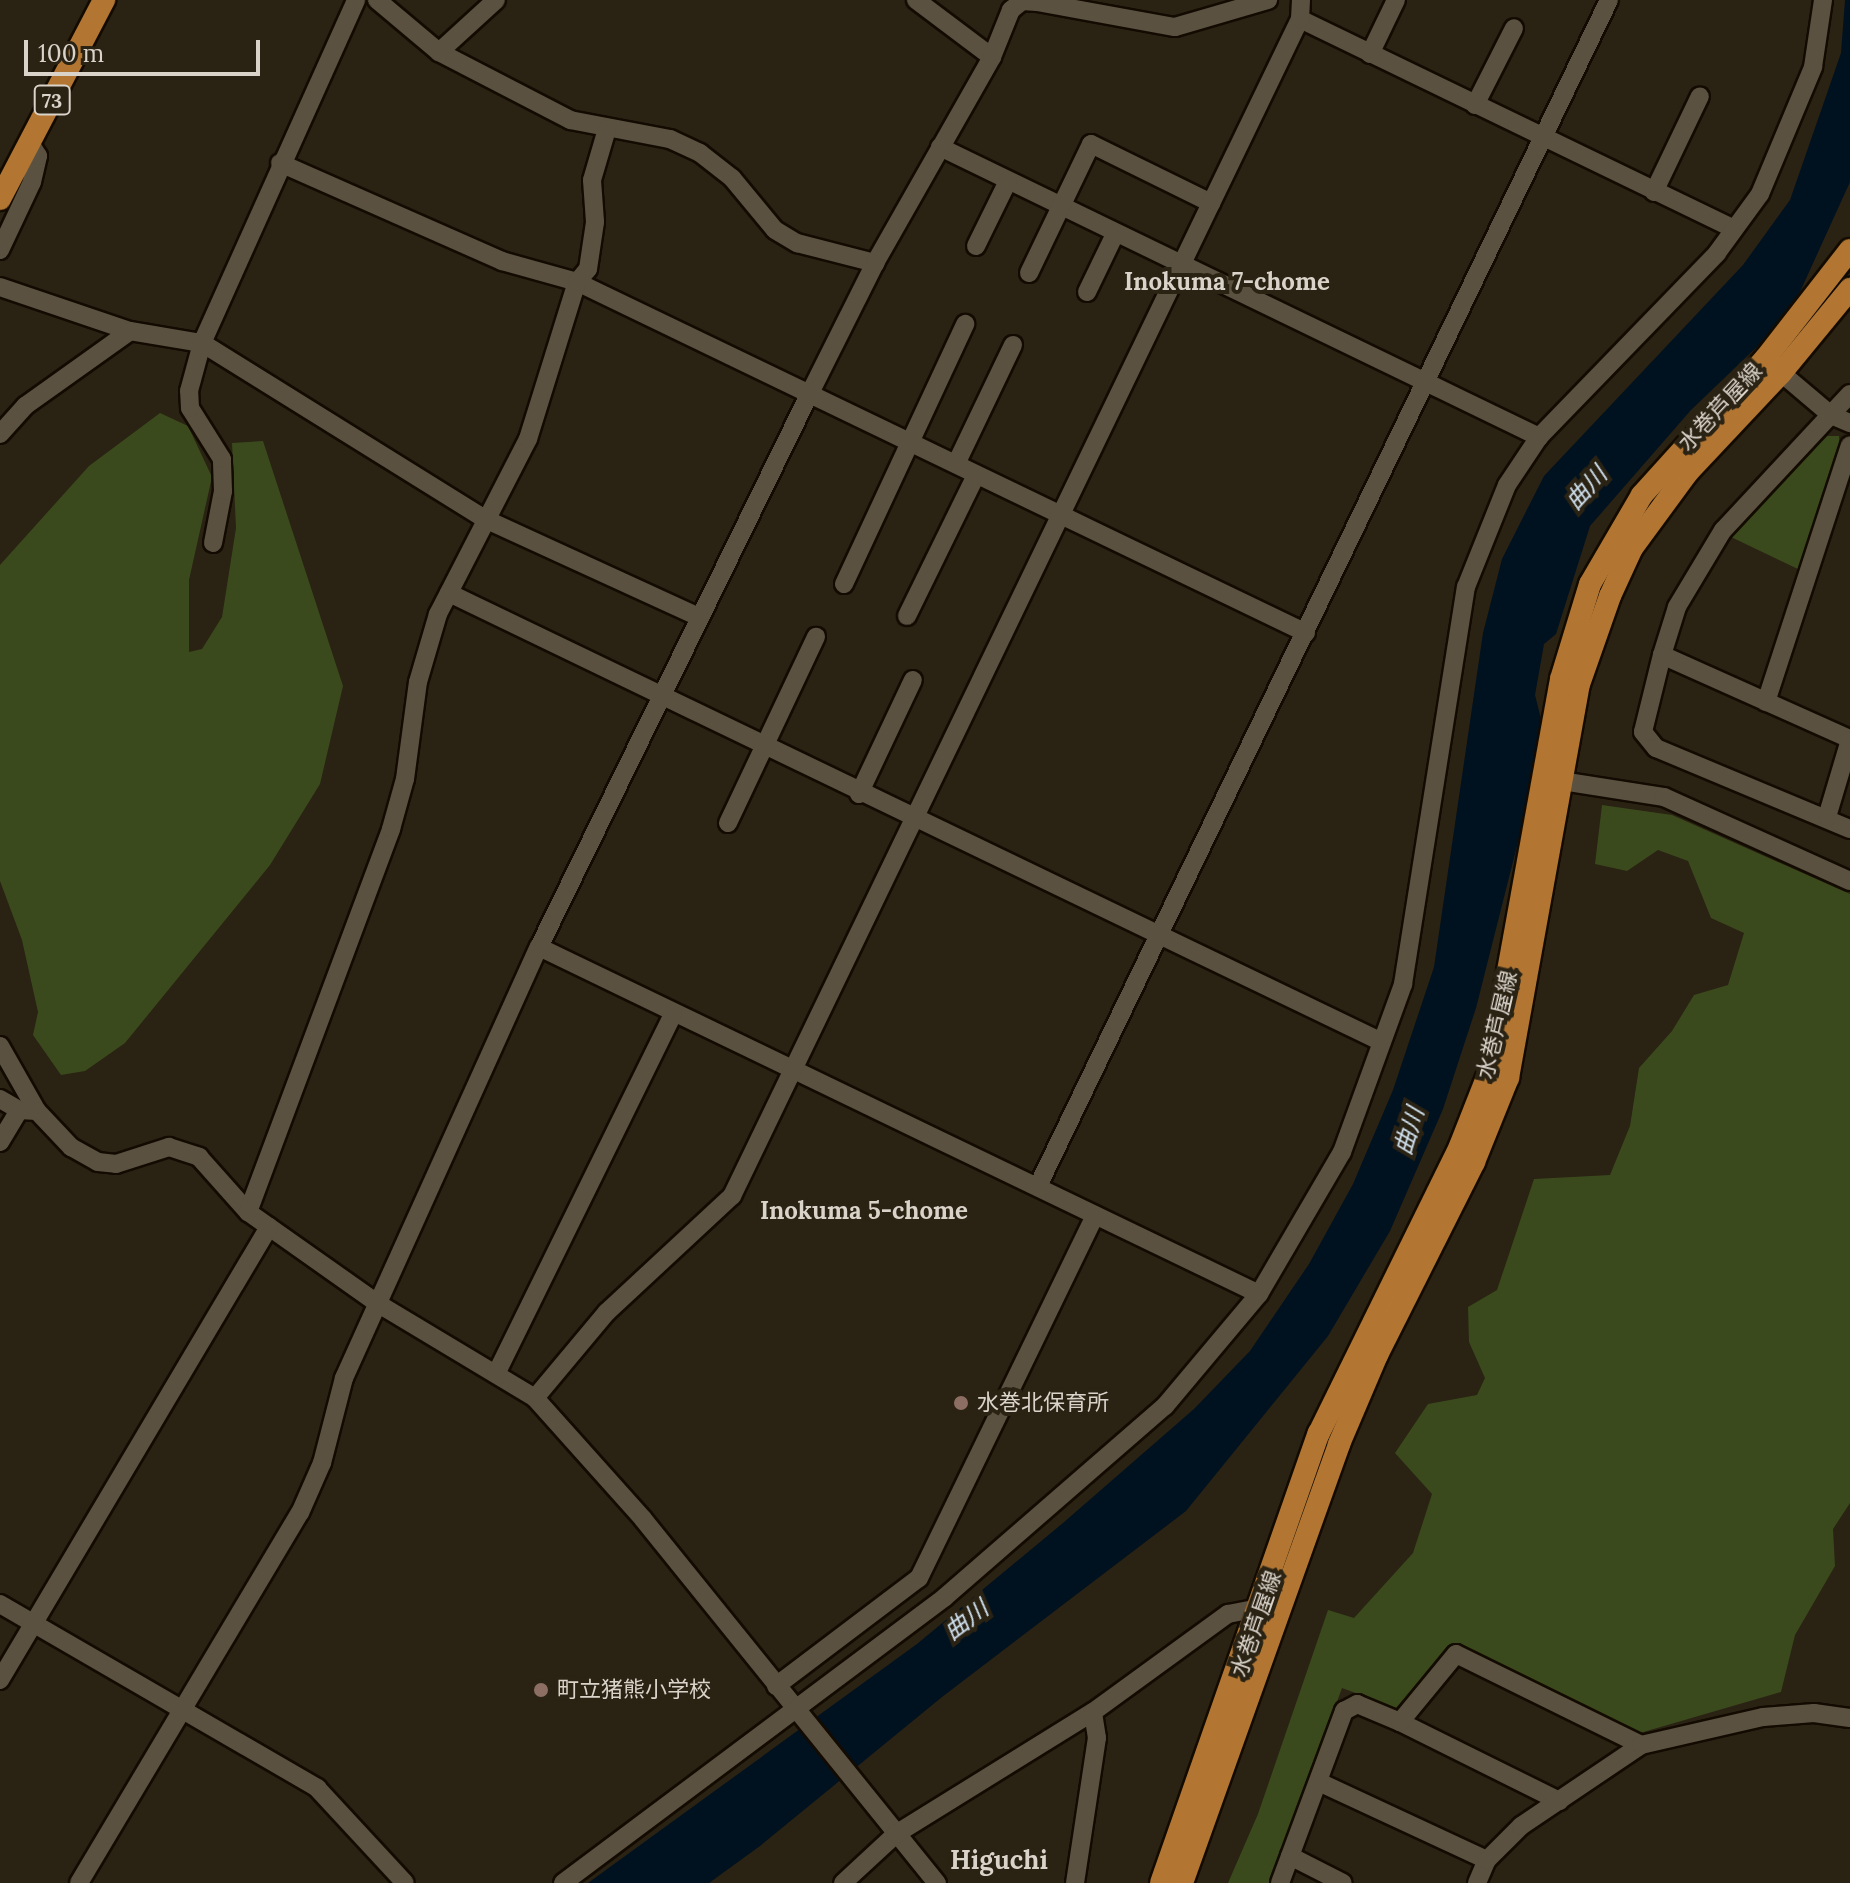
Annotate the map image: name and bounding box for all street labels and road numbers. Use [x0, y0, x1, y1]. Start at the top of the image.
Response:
road number: 73 [32, 84, 72, 116]
street label: 水巻芦屋線 [1673, 358, 1767, 456]
street label: 水巻芦屋線 [1472, 968, 1522, 1082]
street label: 水巻芦屋線 [1226, 1568, 1286, 1680]

